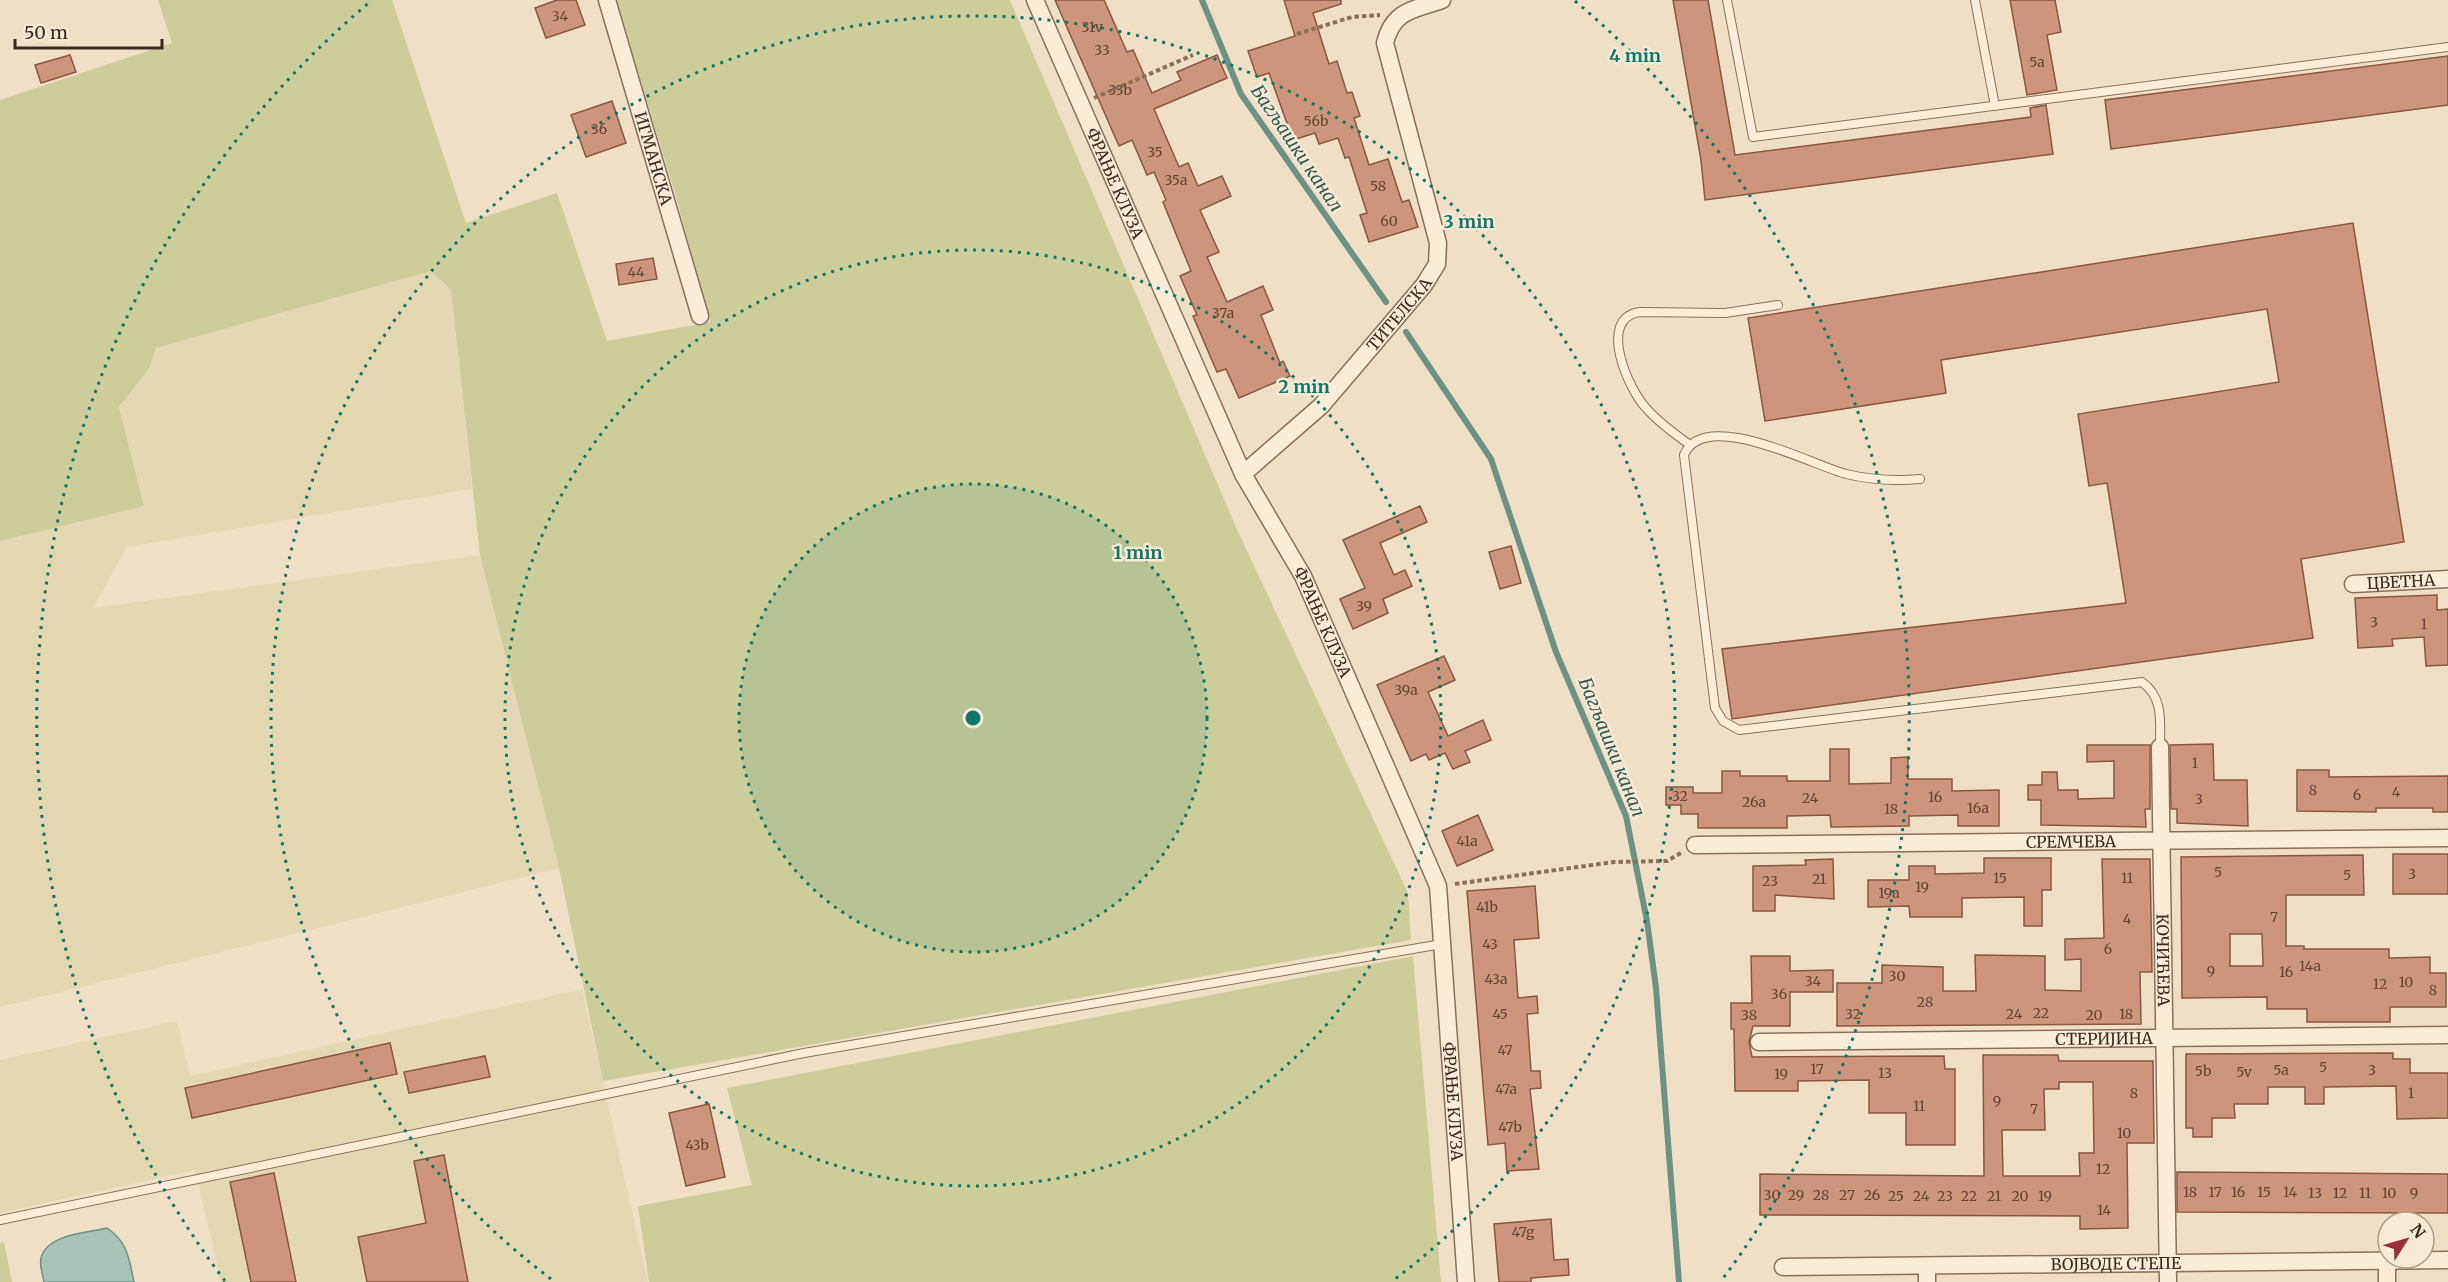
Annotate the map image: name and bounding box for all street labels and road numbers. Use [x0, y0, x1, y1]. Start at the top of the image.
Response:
street label: ИГМАНСКА [630, 109, 677, 208]
street label: ФРАЊЕ КЛУЗА [1082, 125, 1149, 242]
street label: ТИТЕЛСКА [1362, 273, 1436, 355]
street label: ФРАЊЕ КЛУЗА [1290, 563, 1356, 681]
street label: ЦВЕТНА [2366, 570, 2436, 593]
street label: СРЕМЧЕВА [2026, 831, 2117, 852]
street label: КОЧИЋЕВА [2152, 913, 2174, 1007]
street label: СТЕРИЈИНА [2055, 1028, 2154, 1049]
street label: ФРАЊЕ КЛУЗА [1439, 1041, 1467, 1162]
street label: ВОЈВОДЕ СТЕПЕ [2051, 1253, 2182, 1274]

